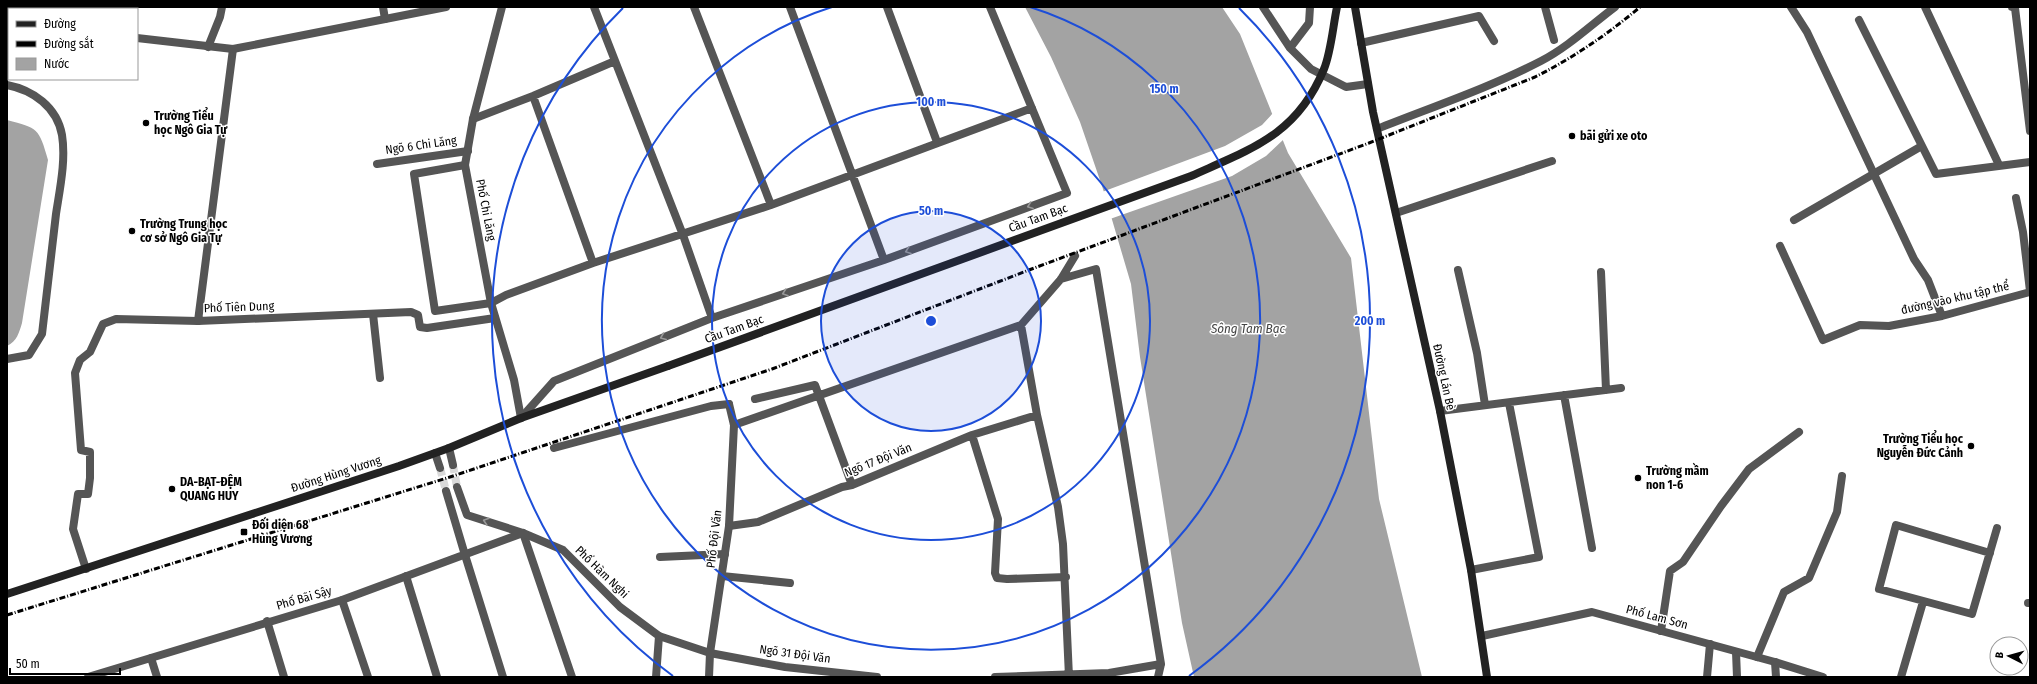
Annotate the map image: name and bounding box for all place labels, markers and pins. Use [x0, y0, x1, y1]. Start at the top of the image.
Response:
place label: Trường Tiểu học Ngô Gia Tự [154, 107, 228, 137]
marker: Trường Tiểu học Ngô Gia Tự [141, 118, 151, 128]
place label: bãi gửi xe oto [1580, 129, 1648, 143]
marker: bãi gửi xe oto [1567, 131, 1577, 141]
place label: Trường Trung học cơ sở Ngô Gia Tự [140, 217, 228, 245]
marker: Trường Trung học cơ sở Ngô Gia Tự [127, 226, 137, 236]
centre of rings [924, 314, 938, 328]
place label: Trường Tiểu học Nguyễn Đức Cảnh [1877, 430, 1964, 460]
marker: Trường Tiểu học Nguyễn Đức Cảnh [1966, 441, 1976, 451]
place label: Trường mầm non 1-6 [1646, 462, 1709, 492]
marker: Trường mầm non 1-6 [1633, 473, 1643, 483]
place label: DA-BẠT-ĐỆM QUANG HUY [180, 474, 242, 503]
marker: DA-BẠT-ĐỆM QUANG HUY [167, 484, 177, 494]
place label: Đối diện 68 Hùng Vương [252, 516, 312, 546]
marker: Đối diện 68 Hùng Vương [239, 527, 249, 537]

